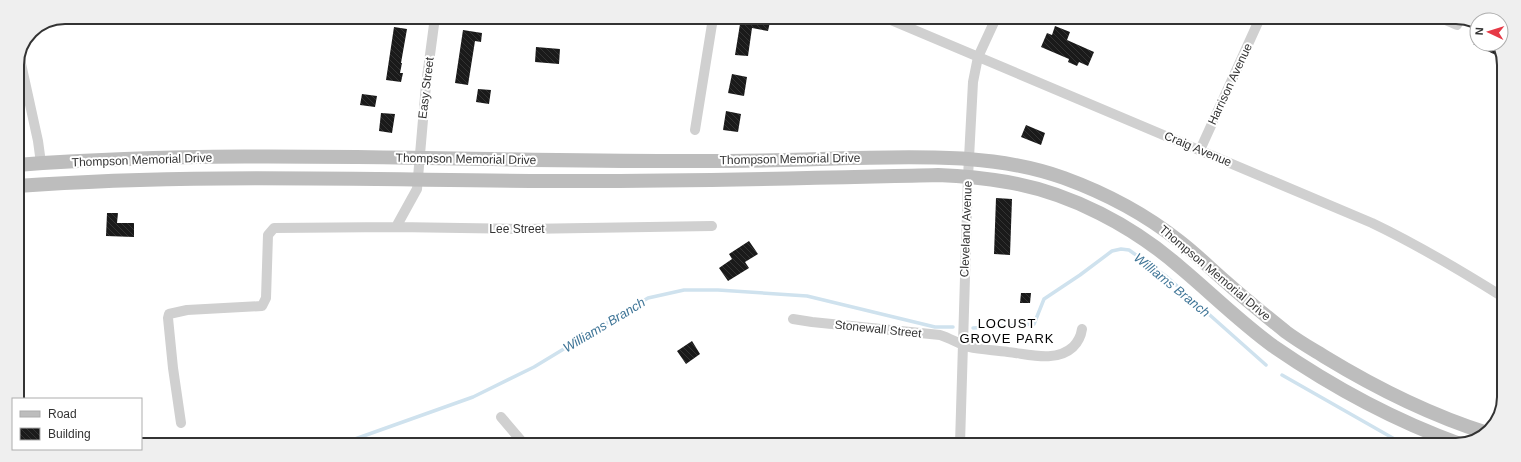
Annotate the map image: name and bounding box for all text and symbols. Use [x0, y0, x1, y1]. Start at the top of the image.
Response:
north arrow [1469, 12, 1509, 52]
text: N [1473, 27, 1485, 36]
street label: Harrison Avenue [1205, 41, 1255, 127]
street label: Easy Street [415, 56, 437, 120]
street label: Craig Avenue [1162, 129, 1234, 170]
street label: Thompson Memorial Drive [71, 151, 213, 169]
street label: Thompson Memorial Drive [396, 151, 537, 167]
street label: Thompson Memorial Drive [720, 151, 861, 167]
street label: Cleveland Avenue [957, 180, 975, 277]
street label: Lee Street [489, 222, 545, 236]
street label: Thompson Memorial Drive [1157, 222, 1274, 324]
water label: Williams Branch [1131, 250, 1213, 320]
water label: Williams Branch [560, 295, 648, 355]
district label: LOCUST GROVE PARK [959, 316, 1055, 346]
street label: Stonewall Street [834, 317, 923, 341]
legend [12, 398, 142, 450]
text: Road [48, 407, 77, 421]
text: Building [48, 427, 91, 441]

